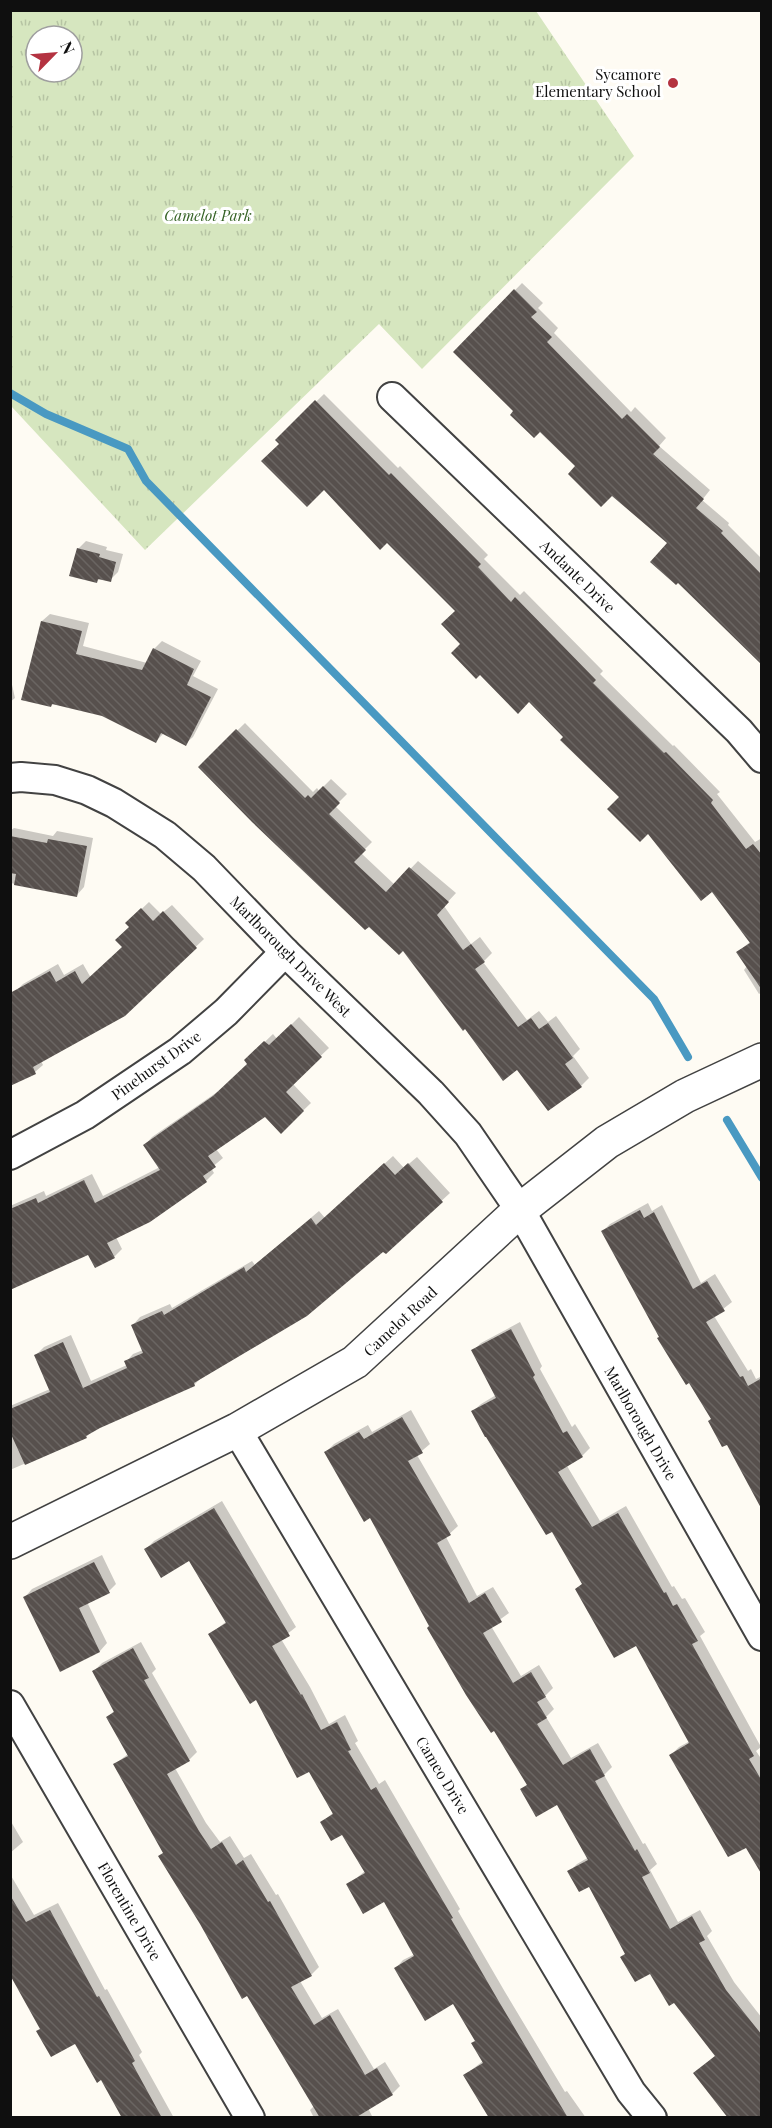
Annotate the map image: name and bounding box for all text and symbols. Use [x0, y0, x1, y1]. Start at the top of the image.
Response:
north arrow [24, 24, 84, 84]
text: N [56, 38, 80, 58]
place label: Sycamore Elementary School [535, 64, 661, 101]
marker: Sycamore Elementary School [666, 76, 680, 90]
park label: Camelot Park [164, 205, 252, 225]
street label: Andante Drive [535, 534, 620, 617]
street label: Marlborough Drive West [226, 891, 356, 1021]
street label: Pinehurst Drive [107, 1026, 205, 1104]
street label: Camelot Road [359, 1281, 441, 1360]
street label: Marlborough Drive [600, 1362, 682, 1484]
street label: Cameo Drive [412, 1732, 474, 1818]
street label: Florentine Drive [94, 1858, 166, 1964]

